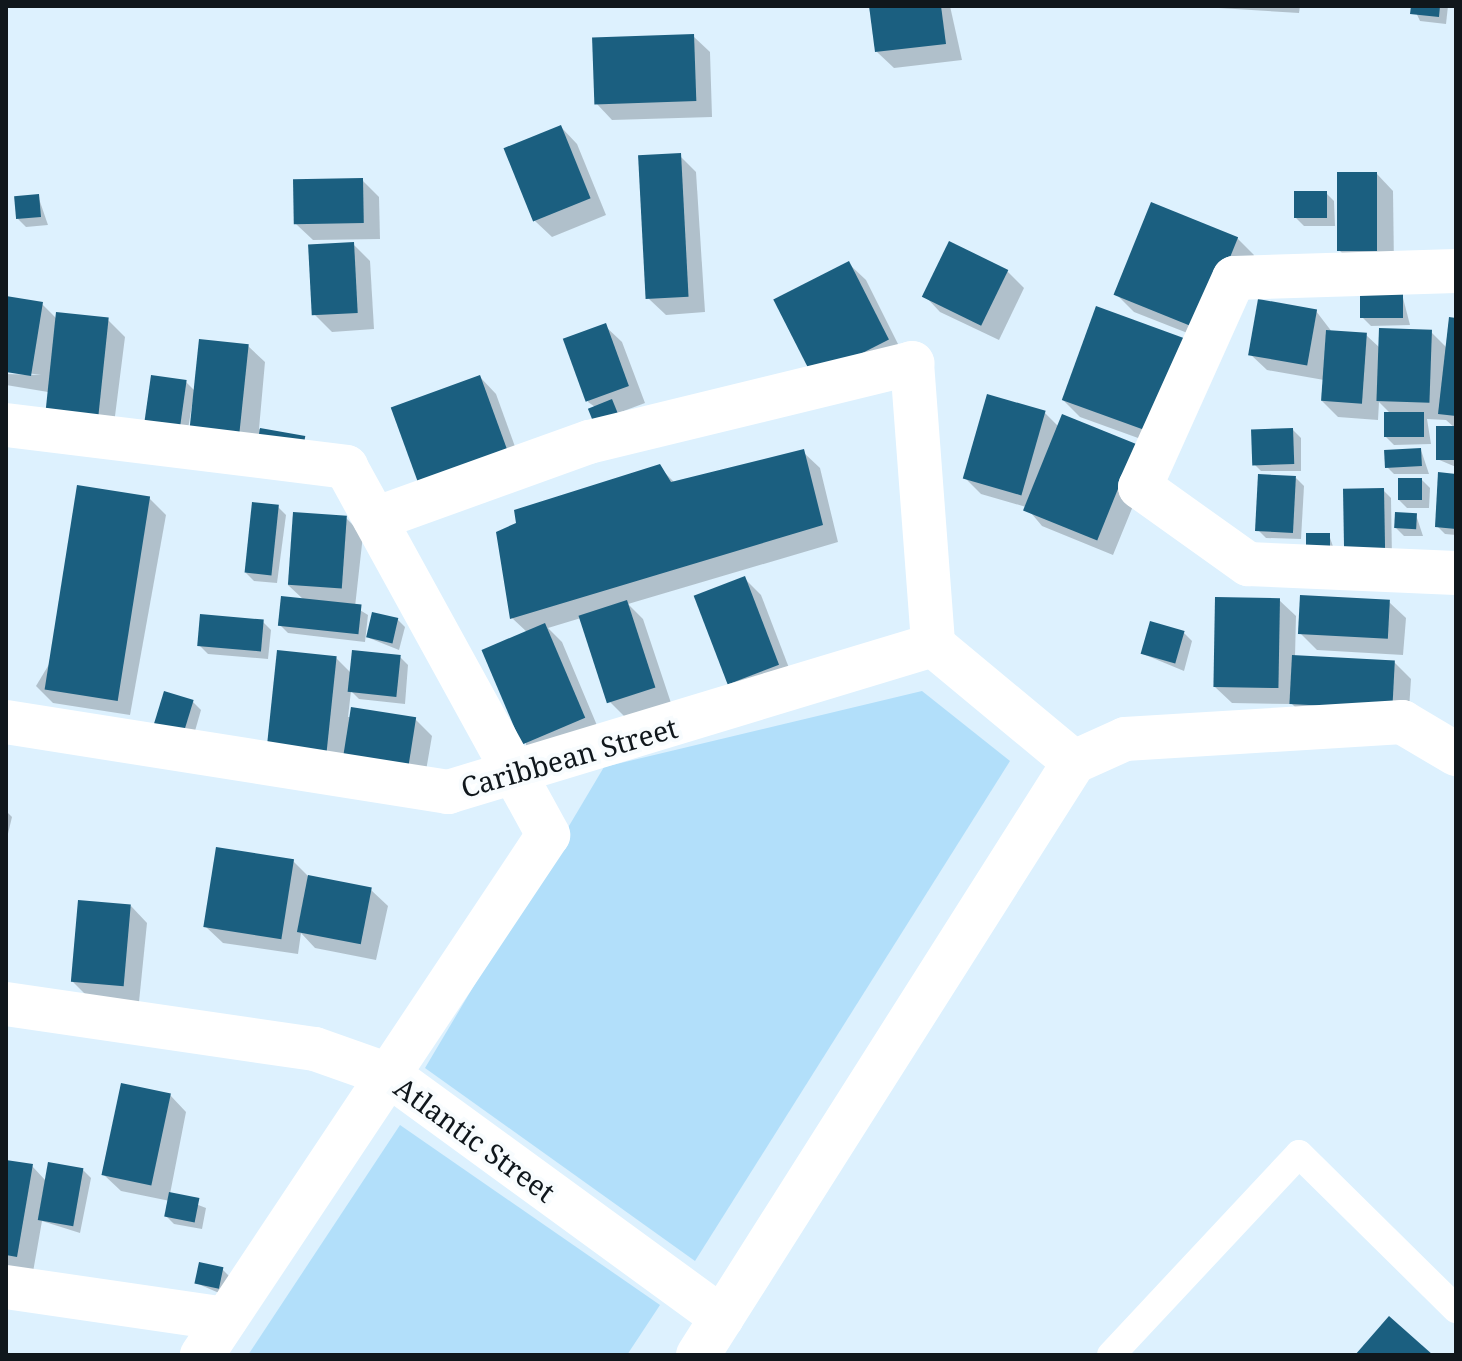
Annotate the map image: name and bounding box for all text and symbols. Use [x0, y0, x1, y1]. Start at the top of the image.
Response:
street label: Caribbean Street [457, 710, 681, 804]
street label: Atlantic Street [388, 1070, 562, 1208]

